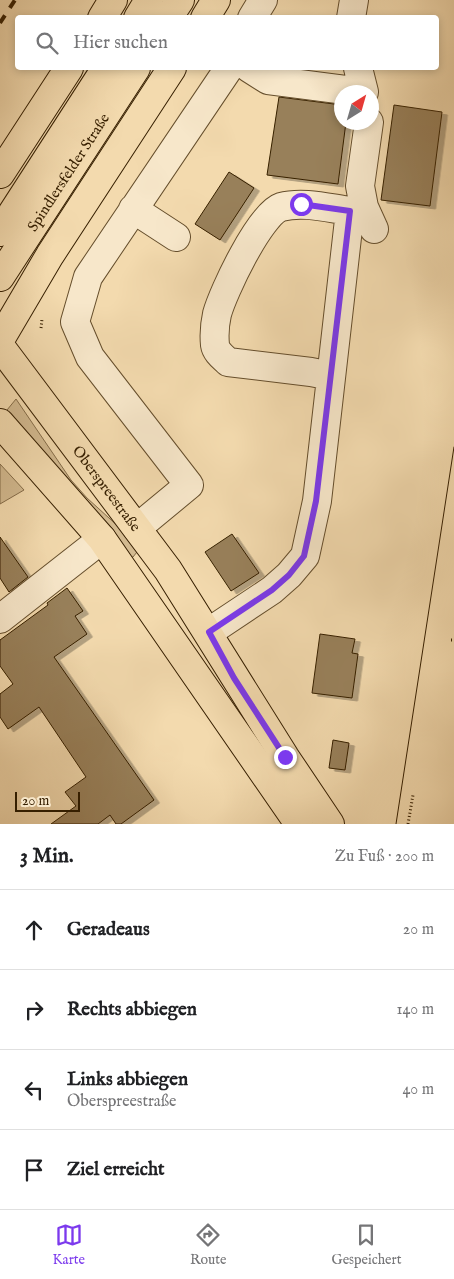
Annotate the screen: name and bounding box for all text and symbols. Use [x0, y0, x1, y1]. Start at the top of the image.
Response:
search box [15, 15, 439, 70]
icon: search [33, 29, 61, 57]
text: Hier suchen [73, 31, 168, 55]
north arrow [334, 85, 379, 130]
street label: Spindlersfelder Straße [23, 110, 114, 235]
route start [290, 193, 313, 216]
street label: Oberspreestraße [68, 442, 145, 535]
route end [274, 746, 297, 769]
scale bar [15, 789, 80, 812]
text: 20 m [22, 792, 49, 810]
text: 3 Min. [20, 843, 73, 870]
text: Zu Fuß · 200 m [335, 847, 434, 867]
icon: ahead [20, 916, 48, 944]
text: Geradeaus [67, 918, 150, 942]
text: 20 m [403, 920, 434, 940]
icon: right [20, 996, 48, 1024]
text: Rechts abbiegen [67, 998, 197, 1022]
text: 140 m [396, 1000, 434, 1020]
text: Links abbiegen [67, 1068, 188, 1092]
icon: left [20, 1076, 48, 1104]
text: 40 m [402, 1080, 434, 1100]
text: Oberspreestraße [67, 1092, 176, 1112]
icon: arrive [20, 1156, 48, 1184]
text: Ziel erreicht [67, 1158, 165, 1182]
tab: Karte [52, 1221, 85, 1269]
tab: Route [190, 1221, 227, 1269]
tab: Gespeichert [332, 1221, 401, 1269]

